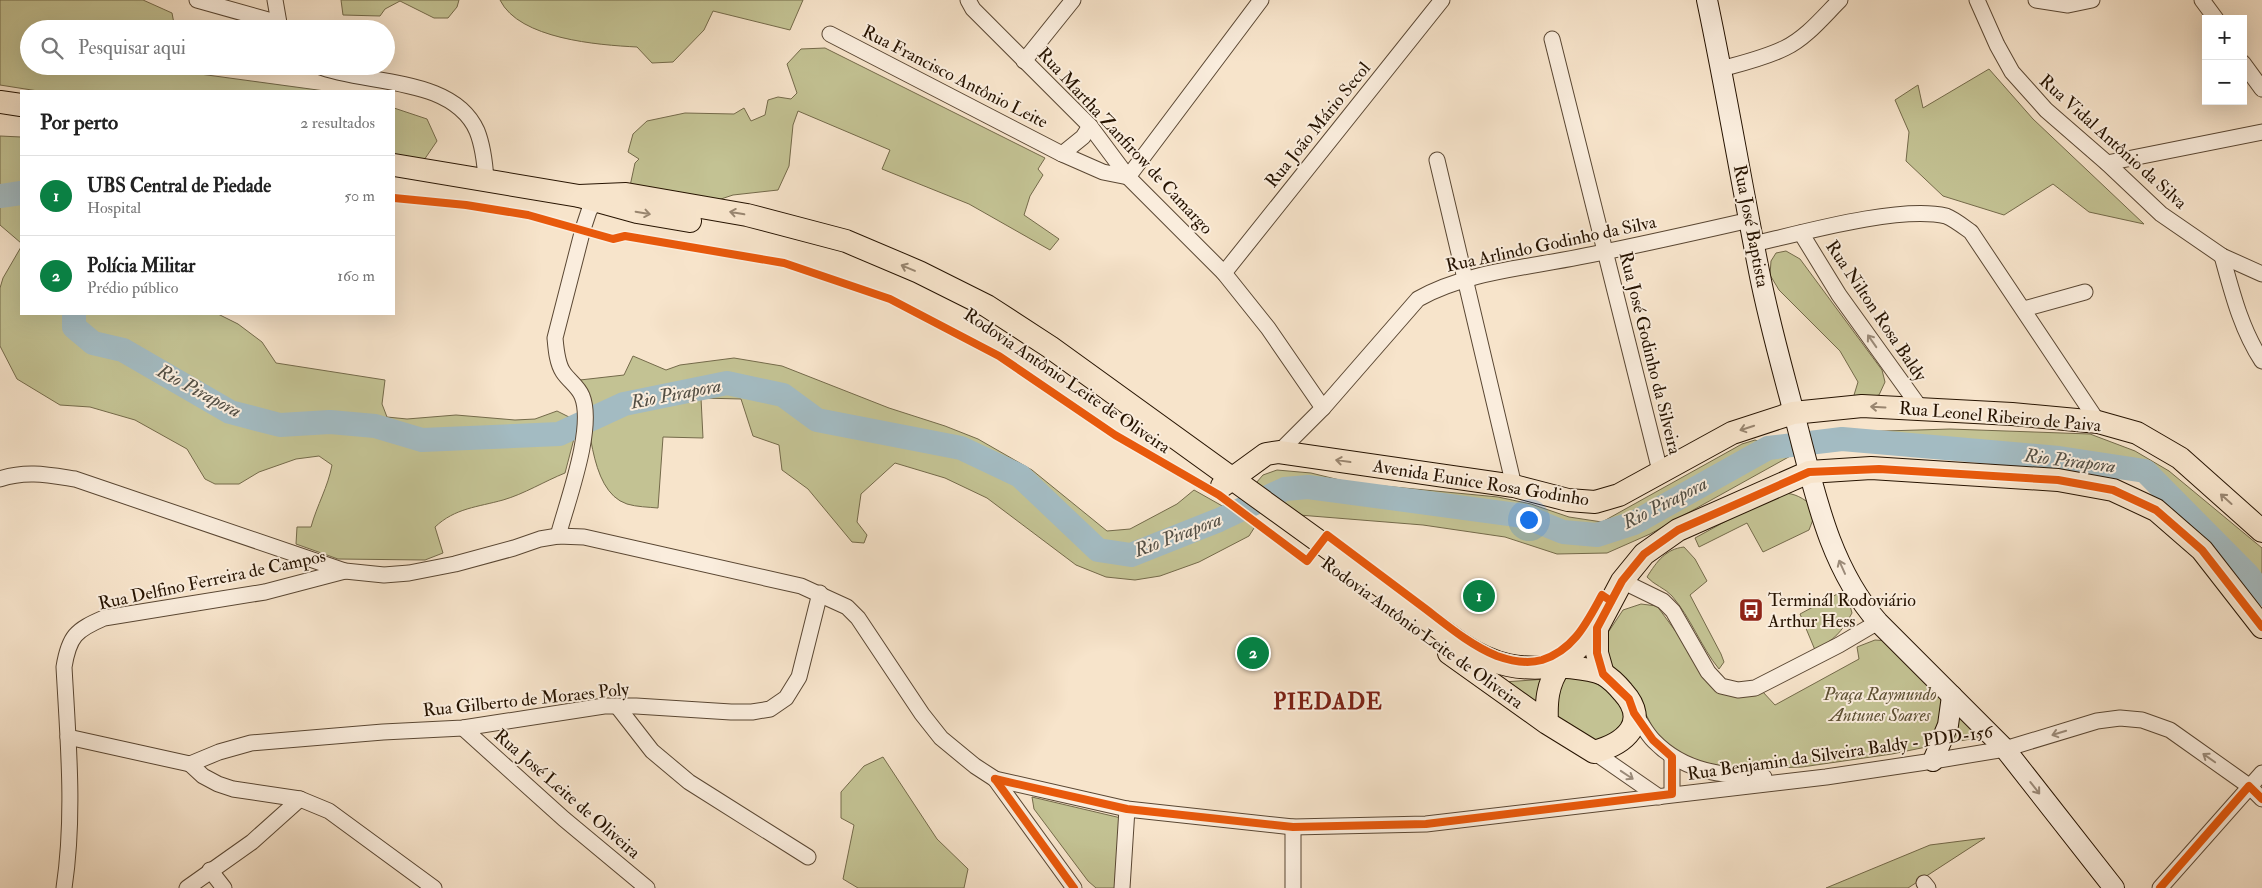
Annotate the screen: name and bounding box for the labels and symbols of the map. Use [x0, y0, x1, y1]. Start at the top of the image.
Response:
street label: Rua Francisco Antônio Leite [858, 20, 1052, 134]
street label: Rua Martha Zanfirow de Camargo [1032, 43, 1218, 240]
street label: Rua João Mário Secol [1260, 57, 1376, 193]
street label: Rua Vidal Antônio da Silva [2034, 70, 2192, 215]
street label: Rua José Baptista [1728, 163, 1774, 290]
one-way arrow [635, 208, 651, 218]
one-way arrow [730, 208, 746, 218]
street label: Rua Arlindo Godinho da Silva [1444, 210, 1659, 278]
street label: Rua Nilton Rosa Baldy [1820, 236, 1932, 387]
street label: Rua José Godinho da Silveira [1614, 249, 1686, 457]
one-way arrow [901, 262, 916, 271]
street label: Rodovia Antônio Leite de Oliveira [959, 303, 1175, 459]
one-way arrow [1867, 334, 1877, 348]
water label: Rio Pirapora [152, 358, 245, 423]
water label: Rio Pirapora [628, 373, 724, 415]
street label: Rua Leonel Ribeiro de Paiva [1898, 397, 2103, 437]
one-way arrow [1870, 403, 1886, 412]
one-way arrow [1740, 424, 1756, 434]
water label: Rio Pirapora [2022, 443, 2117, 479]
street label: Avenida Eunice Rosa Godinho [1370, 454, 1591, 512]
one-way arrow [1336, 456, 1352, 466]
water label: Rio Pirapora [1618, 471, 1712, 535]
one-way arrow [2219, 493, 2232, 505]
water label: Rio Pirapora [1130, 507, 1225, 563]
your location [1516, 507, 1542, 533]
street label: Rua Delfino Ferreira de Campos [96, 545, 328, 615]
street label: Rodovia Antônio Leite de Oliveira [1316, 552, 1528, 714]
one-way arrow [1836, 560, 1846, 575]
pin: 1 [1463, 577, 1495, 615]
place label: Terminál Rodoviário Arthur Hess [1767, 589, 1916, 633]
bus stop icon: Terminál Rodoviário Arthur Hess [1738, 597, 1764, 623]
pin: 2 [1237, 634, 1269, 672]
street label: Rua Gilberto de Moraes Poly [422, 678, 631, 722]
park label: Praça Raymundo Antunes Soares [1822, 683, 1937, 727]
district label: PIEDADE [1273, 688, 1383, 716]
street label: Rua Benjamin da Silveira Baldy - PDD-156 [1686, 720, 1995, 786]
street label: Rua José Leite de Oliveira [489, 724, 645, 864]
one-way arrow [2051, 728, 2067, 738]
one-way arrow [2202, 753, 2216, 763]
one-way arrow [1619, 770, 1633, 780]
one-way arrow [2029, 781, 2040, 794]

